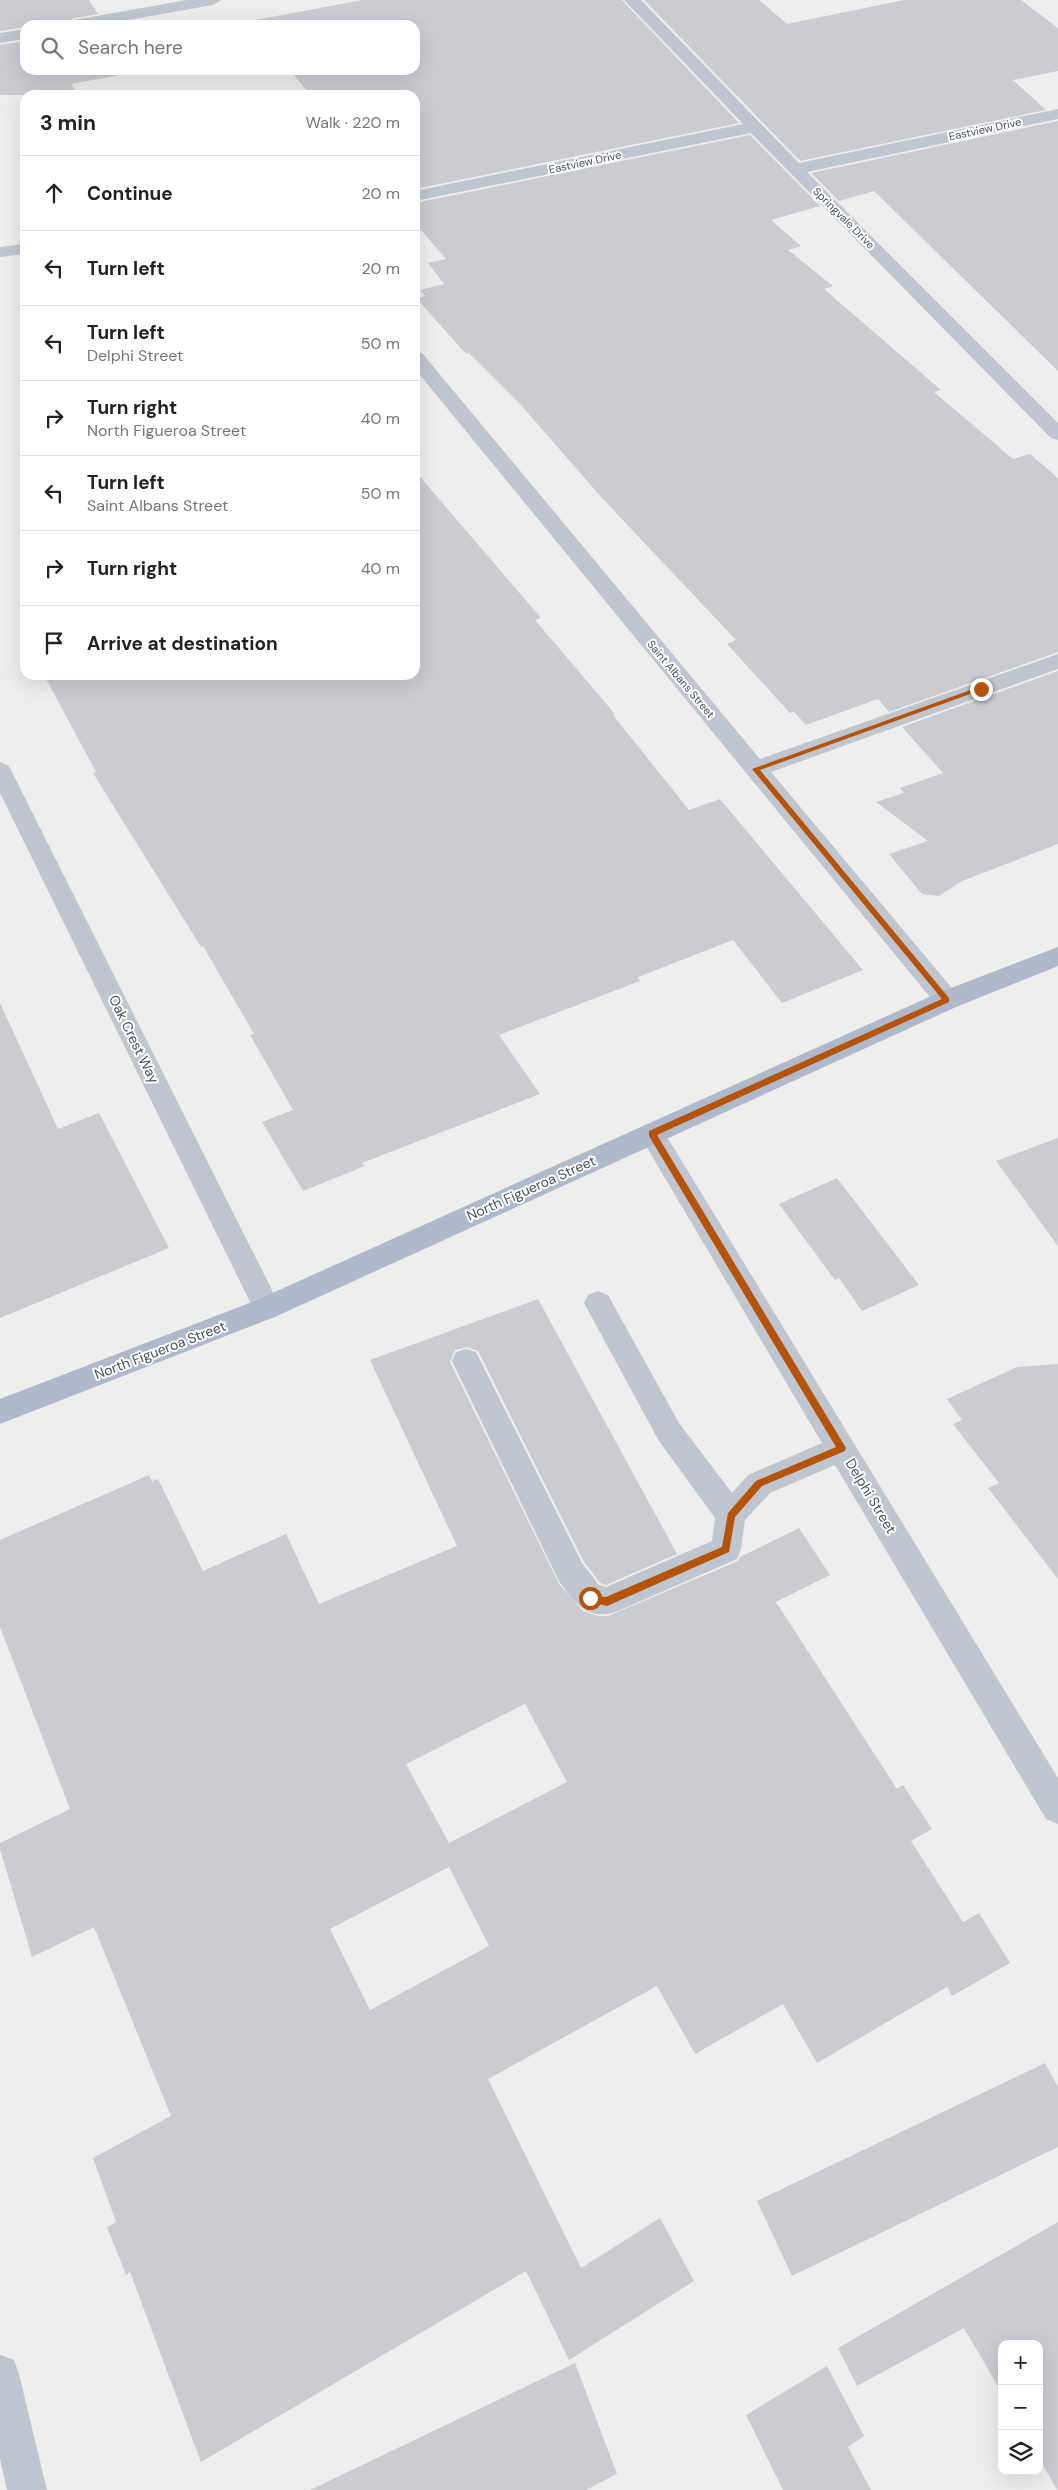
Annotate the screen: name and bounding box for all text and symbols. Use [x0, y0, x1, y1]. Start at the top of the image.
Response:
search box [20, 20, 420, 75]
icon: search [38, 34, 66, 62]
text: Search here [78, 35, 183, 60]
text: 3 min [40, 109, 96, 137]
text: Walk · 220 m [306, 112, 400, 133]
street label: Eastview Drive [948, 114, 1022, 144]
street label: Eastview Drive [548, 147, 622, 177]
icon: ahead [40, 179, 68, 207]
text: Continue [87, 181, 173, 206]
text: 20 m [361, 183, 400, 204]
street label: Springvale Drive [810, 184, 878, 252]
icon: left [40, 254, 68, 282]
text: Turn left [87, 256, 165, 281]
text: 20 m [361, 258, 400, 279]
text: Turn left [87, 320, 165, 345]
icon: left [40, 329, 68, 357]
text: 50 m [361, 333, 400, 354]
text: Delphi Street [87, 345, 183, 366]
text: Turn right [87, 395, 177, 420]
icon: right [40, 404, 68, 432]
text: 40 m [361, 408, 400, 429]
text: North Figueroa Street [87, 420, 246, 441]
text: Turn left [87, 470, 165, 495]
icon: left [40, 479, 68, 507]
text: 50 m [361, 483, 400, 504]
text: Saint Albans Street [87, 495, 228, 516]
icon: right [40, 554, 68, 582]
text: Turn right [87, 556, 177, 581]
text: 40 m [361, 558, 400, 579]
icon: arrive [40, 629, 68, 657]
text: Arrive at destination [87, 631, 278, 656]
street label: Saint Albans Street [644, 637, 718, 721]
route end [970, 678, 993, 701]
street label: Oak Crest Way [105, 992, 163, 1086]
street label: North Figueroa Street [464, 1151, 598, 1225]
street label: North Figueroa Street [92, 1317, 228, 1383]
street label: Delphi Street [842, 1455, 900, 1537]
route start [579, 1587, 602, 1610]
map controls [998, 2340, 1043, 2475]
button: + [998, 2340, 1043, 2385]
button: − [998, 2385, 1043, 2430]
button: layers [998, 2430, 1043, 2475]

